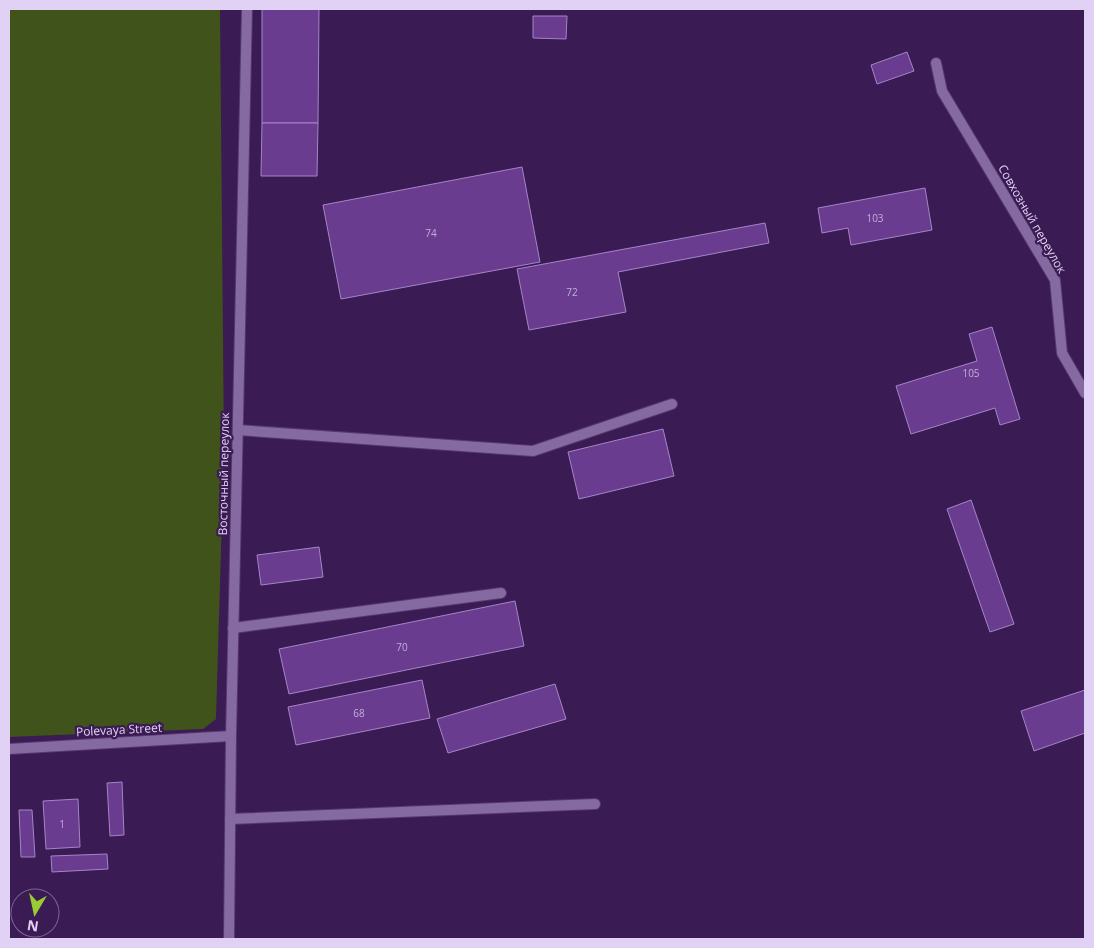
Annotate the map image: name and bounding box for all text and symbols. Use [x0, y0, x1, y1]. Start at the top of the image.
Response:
street label: Совхозный переулок [994, 161, 1071, 277]
house number: 103 [866, 211, 884, 225]
house number: 74 [425, 226, 437, 240]
house number: 72 [566, 285, 578, 299]
house number: 105 [962, 366, 980, 380]
street label: Восточный переулок [214, 412, 233, 536]
house number: 70 [396, 640, 408, 654]
house number: 68 [353, 706, 365, 720]
street label: Polevaya Street [75, 719, 162, 740]
house number: 1 [59, 817, 65, 831]
north arrow [10, 888, 60, 938]
text: N [26, 916, 40, 937]

